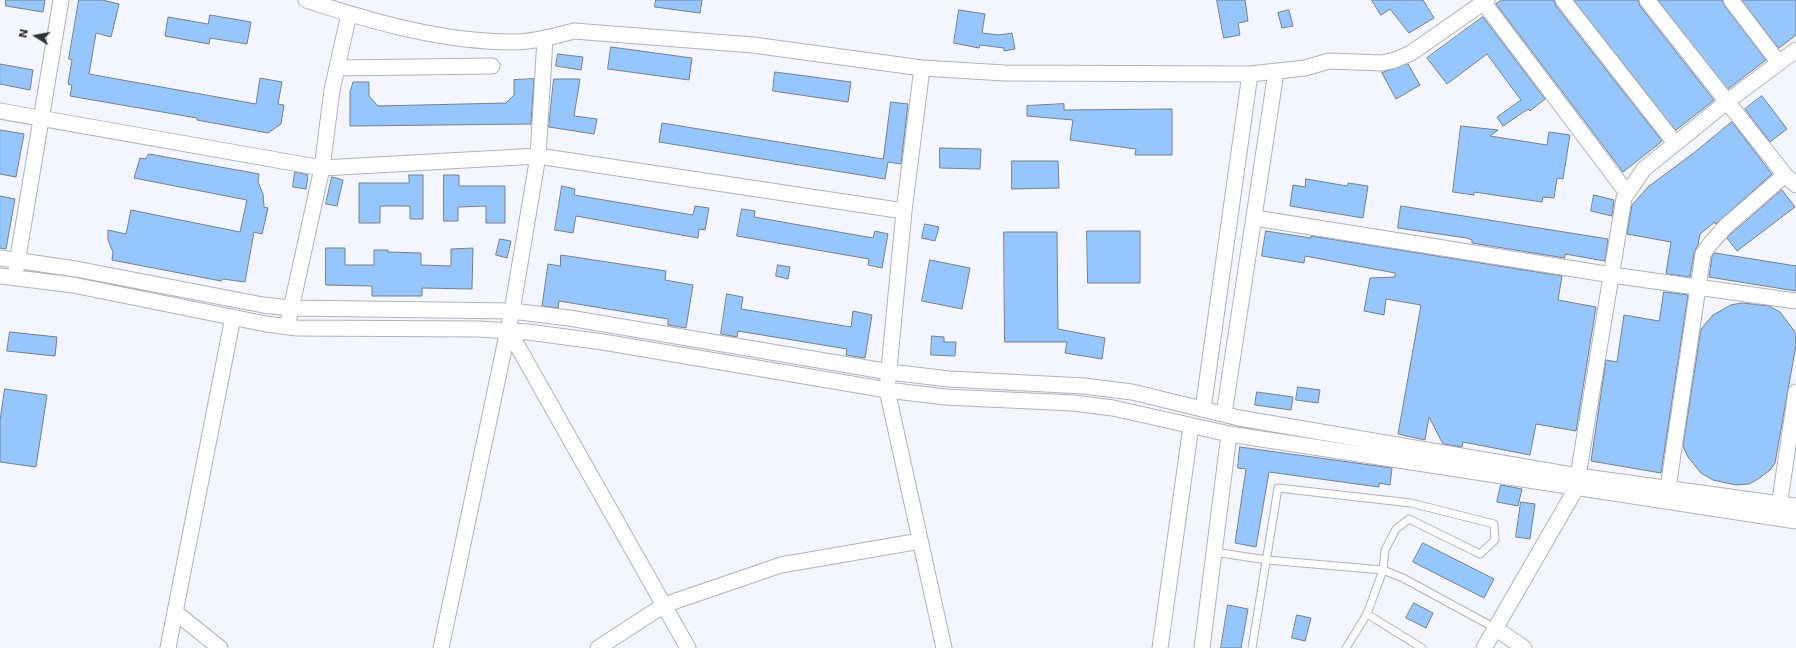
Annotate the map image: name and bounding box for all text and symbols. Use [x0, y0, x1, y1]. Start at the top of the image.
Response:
north arrow [16, 16, 56, 56]
text: N [16, 28, 31, 39]

